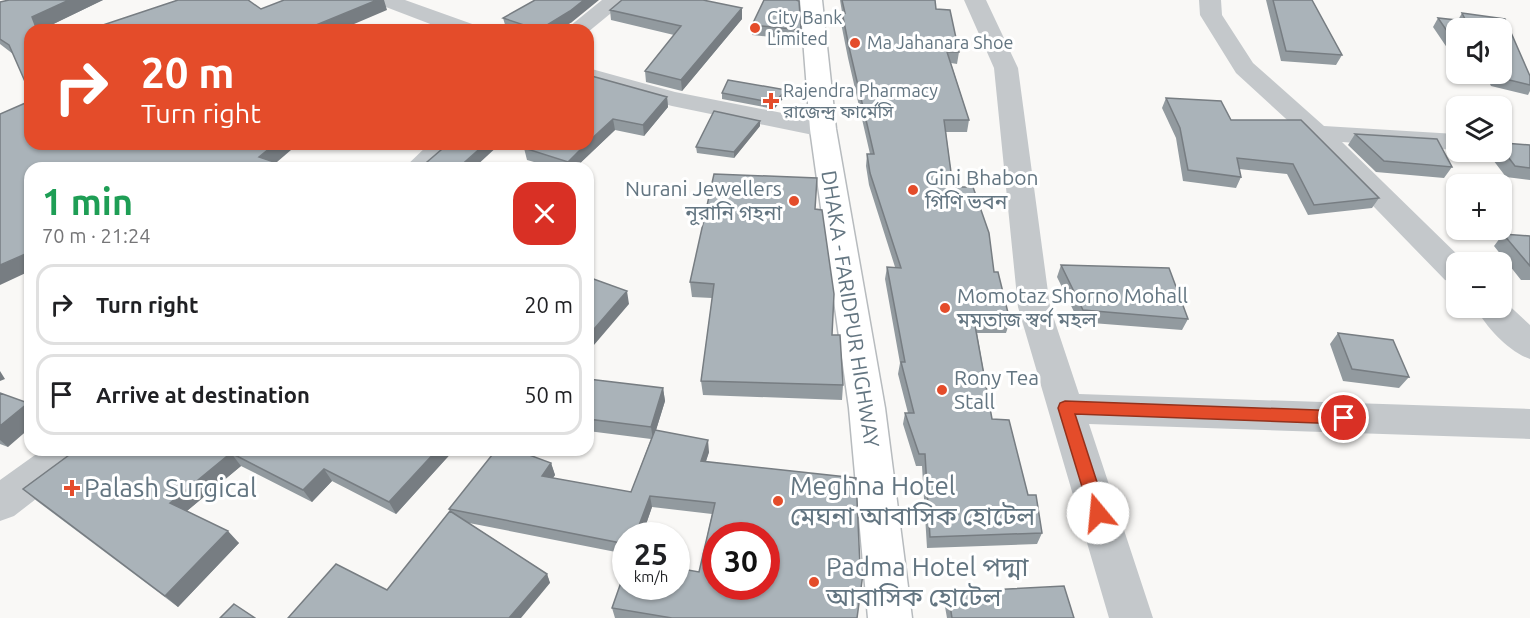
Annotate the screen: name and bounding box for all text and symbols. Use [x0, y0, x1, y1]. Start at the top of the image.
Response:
place label: City Bank Limited [767, 7, 842, 48]
map controls [1446, 18, 1512, 318]
button: sound [1446, 18, 1512, 84]
marker: City Bank Limited [748, 21, 762, 35]
place label: Ma Jahanara Shoe [867, 32, 1014, 52]
marker: Ma Jahanara Shoe [848, 36, 862, 50]
icon: right [42, 48, 120, 126]
text: 20 m [141, 49, 235, 96]
place label: Rajendra Pharmacy রাজেন্দ্র ফার্মেসি [782, 80, 938, 121]
marker: Rajendra Pharmacy রাজেন্দ্র ফার্মেসি [764, 94, 778, 108]
button: layers [1446, 96, 1512, 162]
text: Turn right [141, 98, 261, 128]
place label: Gini Bhabon গিণি ভবন [924, 165, 1039, 213]
street label: DHAKA - FARIDPUR HIGHWAY [817, 169, 885, 449]
button: + [1446, 174, 1512, 240]
place label: Nurani Jewellers নূরানি গহনা [625, 176, 782, 226]
text: 1 min [42, 181, 133, 222]
button: close [513, 182, 576, 245]
marker: Gini Bhabon গিণি ভবন [906, 183, 920, 197]
marker: Nurani Jewellers নূরানি গহনা [787, 194, 801, 208]
text: 70 m · 21:24 [42, 224, 151, 247]
button: − [1446, 252, 1512, 318]
place label: Momotaz Shorno Mohall মমতাজ স্বর্ণ মহল [956, 283, 1188, 331]
icon: right [45, 288, 78, 321]
text: Turn right [96, 292, 198, 317]
text: 20 m [524, 292, 573, 317]
marker: Momotaz Shorno Mohall মমতাজ স্বর্ণ মহল [938, 301, 952, 315]
place label: Rony Tea Stall [954, 365, 1039, 413]
icon: arrive [45, 378, 78, 411]
text: Arrive at destination [96, 382, 310, 407]
text: 50 m [524, 382, 573, 407]
marker: Rony Tea Stall [935, 383, 949, 397]
pin [1318, 392, 1369, 443]
icon: arrive [1327, 401, 1360, 434]
place label: Meghna Hotel মেঘনা আবাসিক হোটেল [790, 471, 1036, 530]
place label: Palash Surgical [84, 473, 257, 502]
marker: Palash Surgical [65, 481, 79, 495]
position arrow [1066, 481, 1130, 545]
marker: Meghna Hotel মেঘনা আবাসিক হোটেল [771, 494, 785, 508]
speed limit sign: 30 [702, 522, 780, 600]
text: 25 [634, 537, 668, 571]
place label: Padma Hotel পদ্মা আবাসিক হোটেল [825, 552, 1030, 611]
text: km/h [634, 568, 668, 585]
marker: Padma Hotel পদ্মা আবাসিক হোটেল [807, 575, 821, 589]

